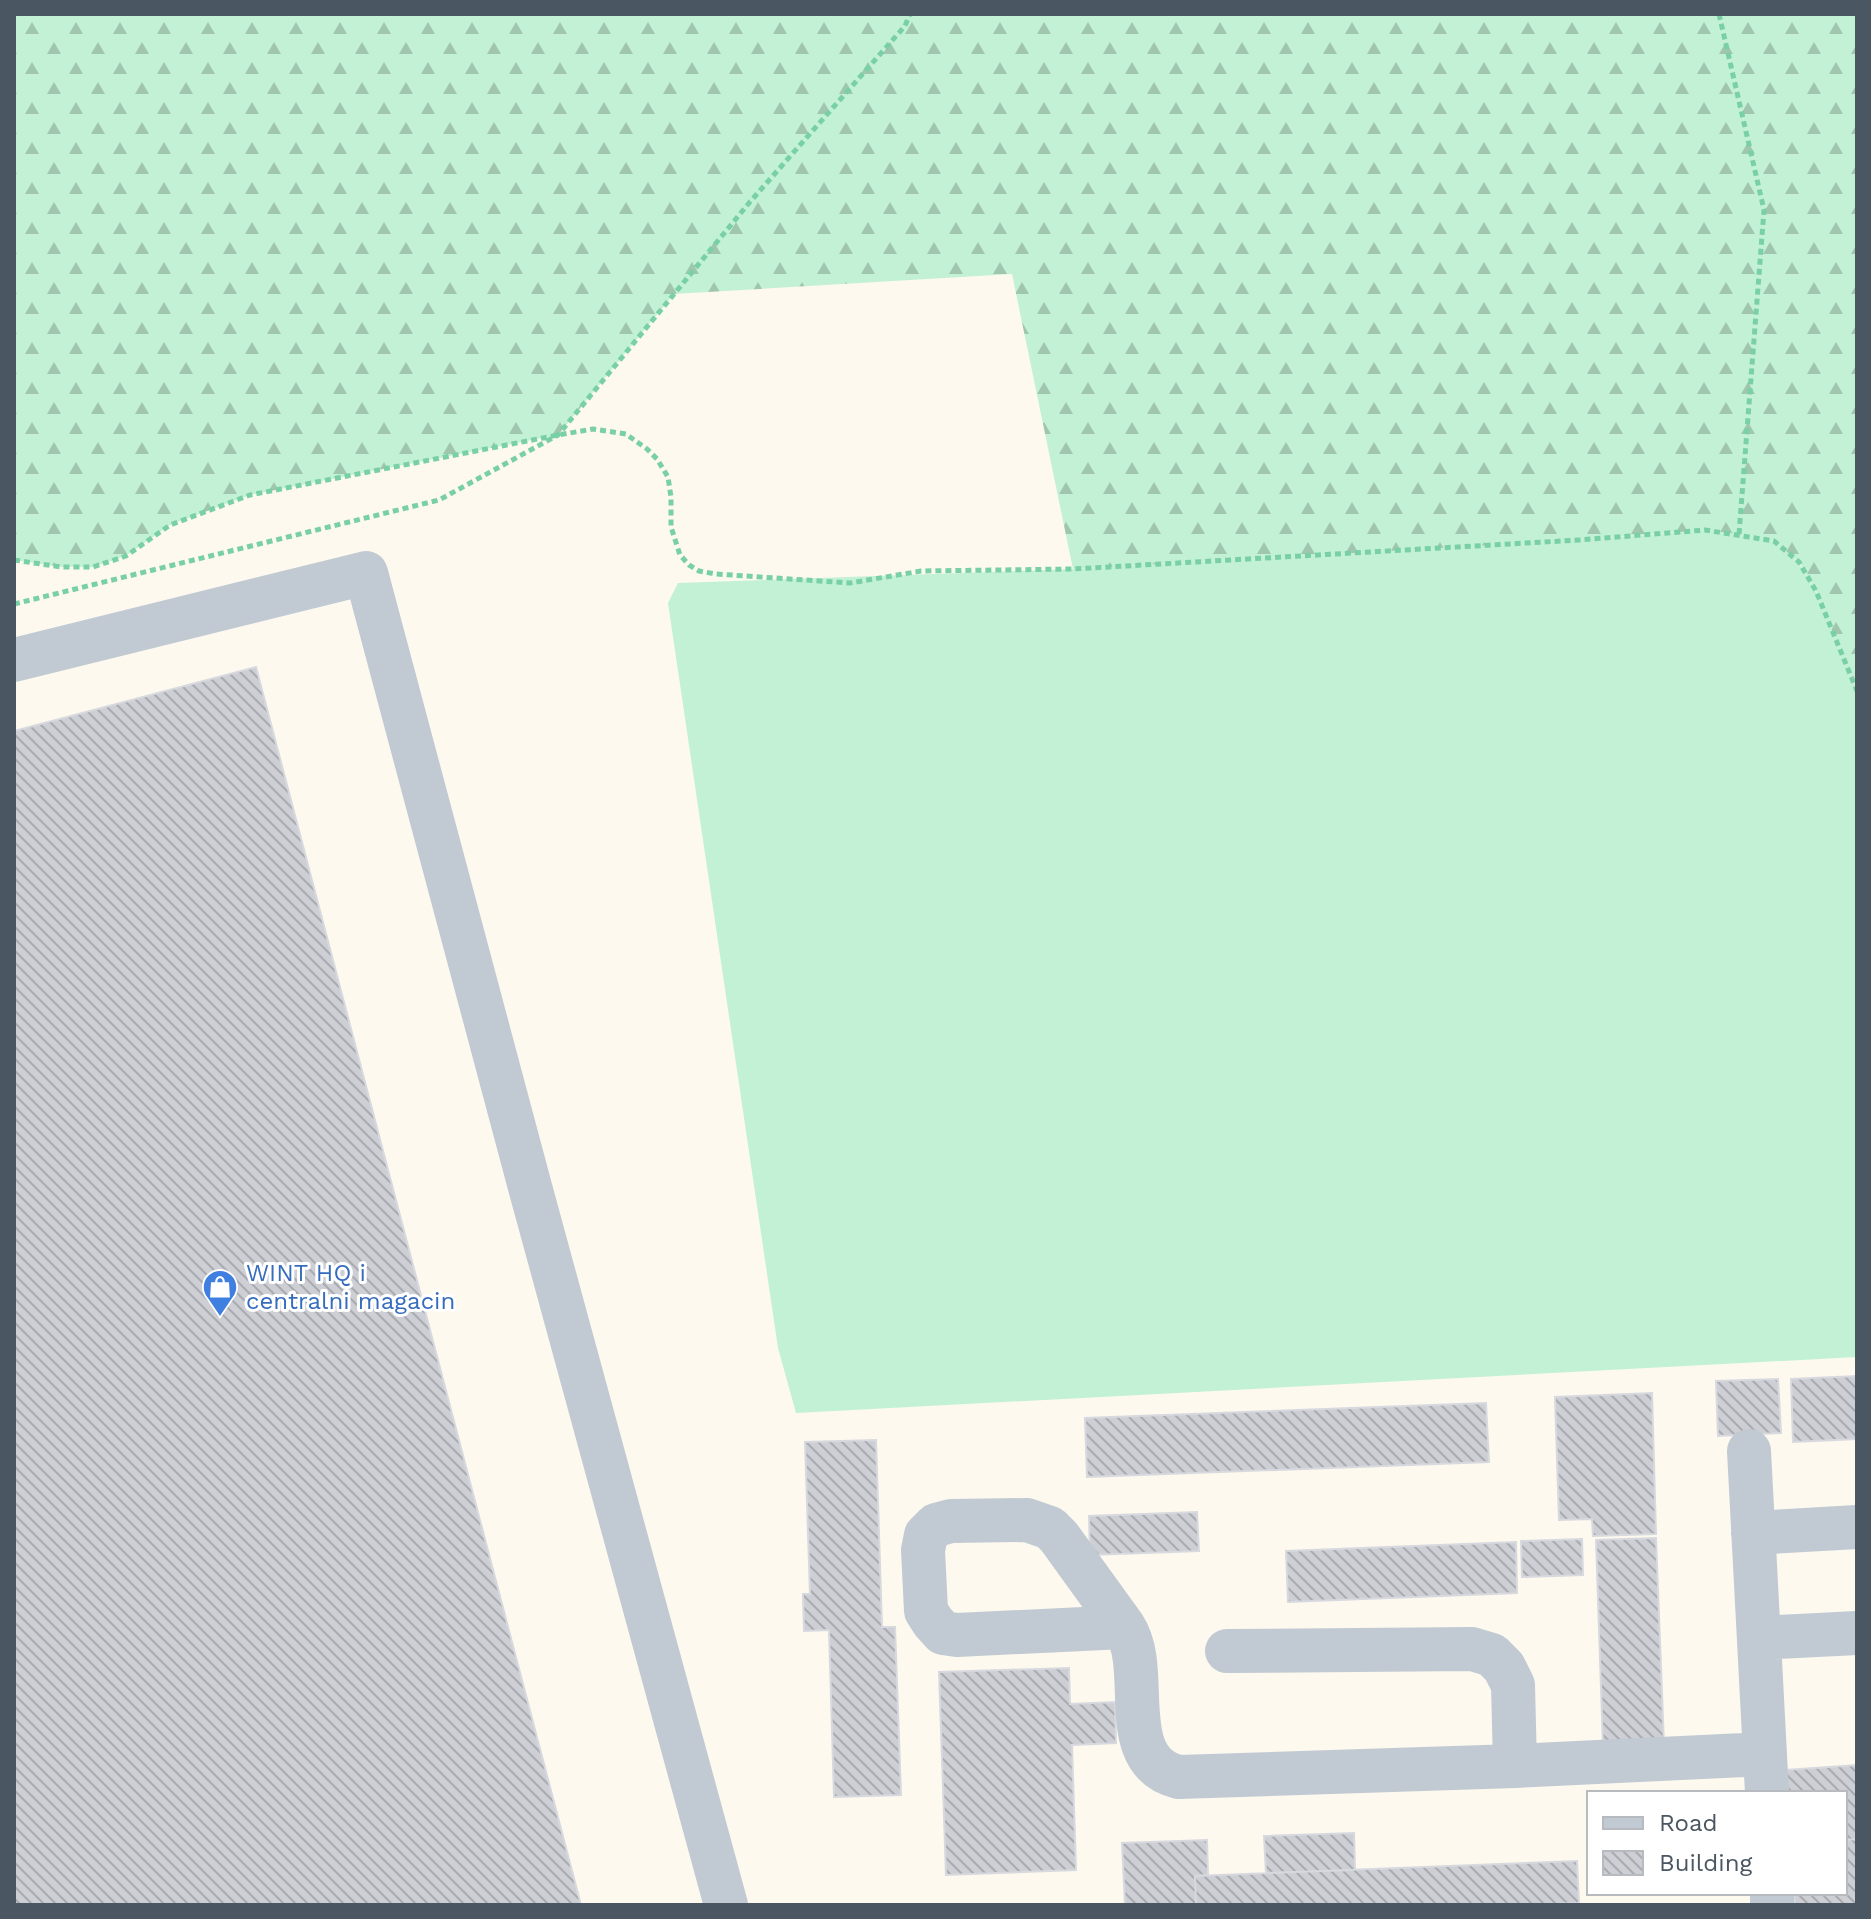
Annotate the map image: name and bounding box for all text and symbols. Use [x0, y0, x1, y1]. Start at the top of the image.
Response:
place label: WINT HQ i centralni magacin [246, 1259, 455, 1315]
shop icon: WINT HQ i centralni magacin [201, 1268, 239, 1318]
legend [1587, 1791, 1847, 1895]
text: Road [1659, 1809, 1718, 1837]
text: Building [1659, 1849, 1752, 1877]

